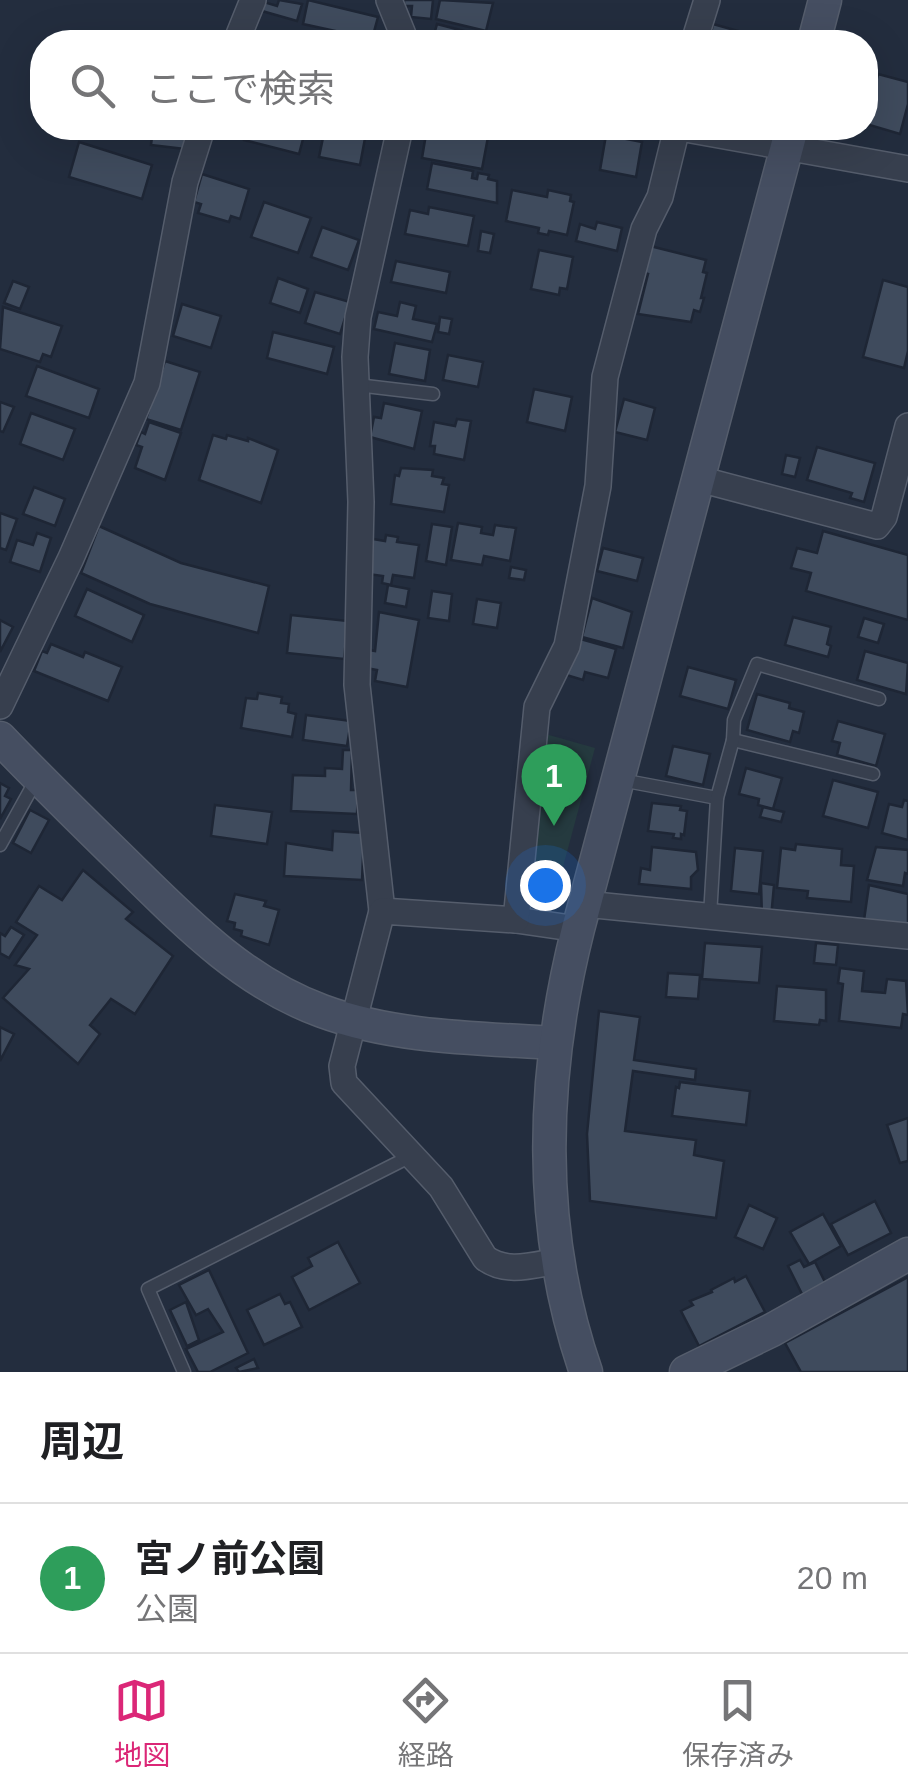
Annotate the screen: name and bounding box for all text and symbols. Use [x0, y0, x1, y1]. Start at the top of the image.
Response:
search box [30, 30, 878, 140]
icon: search [65, 58, 120, 113]
text: ここで検索 [145, 68, 335, 110]
pin: 1 [522, 744, 586, 826]
your location [520, 860, 571, 911]
text: 周辺 [40, 1418, 124, 1465]
text: 宮ノ前公園 [135, 1538, 325, 1580]
text: 1 [64, 1560, 81, 1596]
text: 20 m [797, 1560, 868, 1596]
text: 公園 [135, 1591, 199, 1627]
tab: 地図 [114, 1673, 170, 1773]
tab: 経路 [398, 1673, 454, 1773]
tab: 保存済み [682, 1673, 794, 1773]

